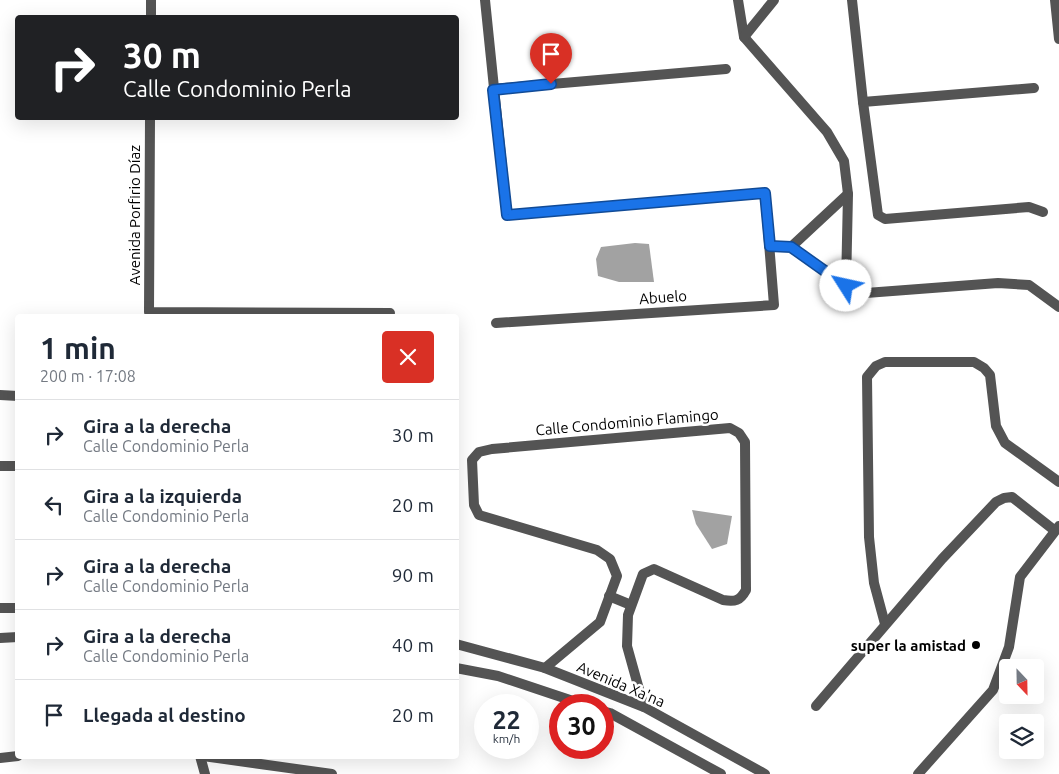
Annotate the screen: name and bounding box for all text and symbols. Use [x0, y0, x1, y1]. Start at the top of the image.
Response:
pin [530, 33, 572, 84]
icon: right [40, 35, 105, 100]
text: 30 m [123, 35, 201, 75]
icon: arrive [537, 40, 565, 68]
text: Calle Condominio Perla [123, 76, 352, 101]
street label: Avenida Porfirio Díaz [126, 145, 143, 285]
position arrow [819, 259, 871, 311]
street label: Abuelo [638, 287, 688, 307]
text: 1 min [40, 331, 116, 365]
button: close [382, 331, 434, 383]
text: 200 m · 17:08 [40, 367, 136, 385]
street label: Calle Condominio Flamingo [535, 406, 719, 438]
text: Gira a la derecha [83, 415, 231, 437]
icon: right [40, 421, 68, 449]
text: 30 m [392, 424, 434, 446]
text: Calle Condominio Perla [83, 437, 249, 455]
text: Gira a la izquierda [83, 485, 242, 507]
icon: left [40, 491, 68, 519]
text: 20 m [392, 494, 434, 516]
text: Calle Condominio Perla [83, 507, 249, 525]
text: Gira a la derecha [83, 555, 231, 577]
icon: right [40, 561, 68, 589]
text: 90 m [392, 564, 434, 586]
text: Calle Condominio Perla [83, 577, 249, 595]
text: Gira a la derecha [83, 625, 231, 647]
icon: right [40, 631, 68, 659]
text: 40 m [392, 634, 434, 656]
place label: super la amistad [851, 637, 966, 654]
marker: super la amistad [970, 639, 982, 651]
text: Calle Condominio Perla [83, 647, 249, 665]
street label: Avenida Xa'na [575, 658, 667, 710]
north arrow [999, 659, 1044, 704]
map controls [999, 659, 1044, 759]
speed limit sign: 30 [549, 694, 614, 759]
icon: arrive [40, 701, 68, 729]
text: Llegada al destino [83, 704, 246, 726]
text: 20 m [392, 704, 434, 726]
text: 22 [492, 706, 521, 734]
button: layers [999, 714, 1044, 759]
text: km/h [493, 732, 520, 745]

